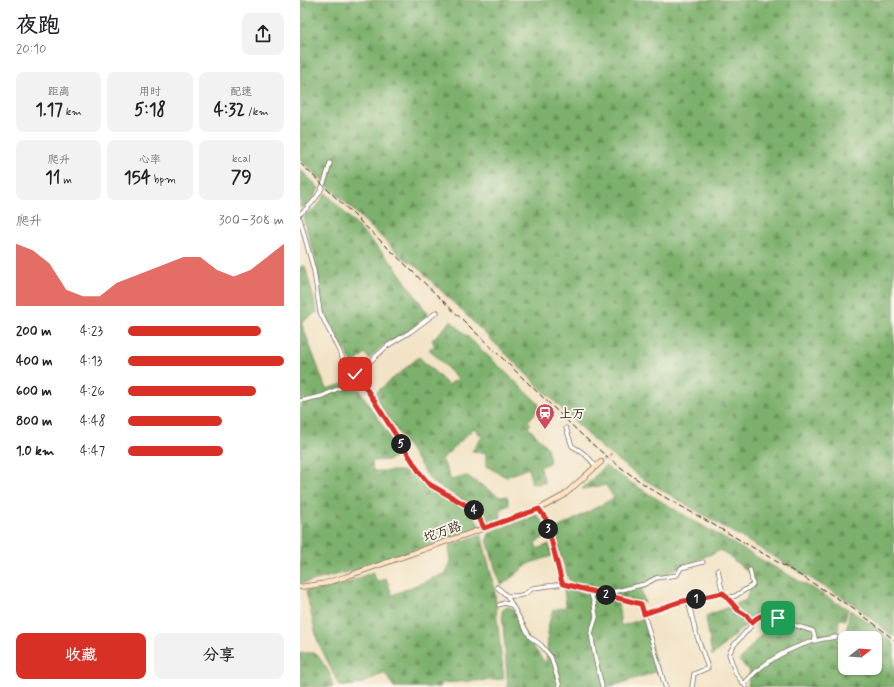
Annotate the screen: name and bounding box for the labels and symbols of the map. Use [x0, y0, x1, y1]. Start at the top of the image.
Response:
pin [338, 357, 372, 391]
station icon: 上万 [534, 402, 556, 430]
place label: 上万 [559, 406, 585, 423]
pin: 5 [391, 434, 411, 454]
pin: 4 [464, 500, 484, 520]
street label: 坨万路 [421, 518, 464, 547]
pin: 3 [538, 519, 558, 539]
pin: 2 [596, 585, 616, 605]
pin: 1 [686, 589, 706, 609]
pin [761, 601, 795, 635]
north arrow [838, 631, 882, 675]

